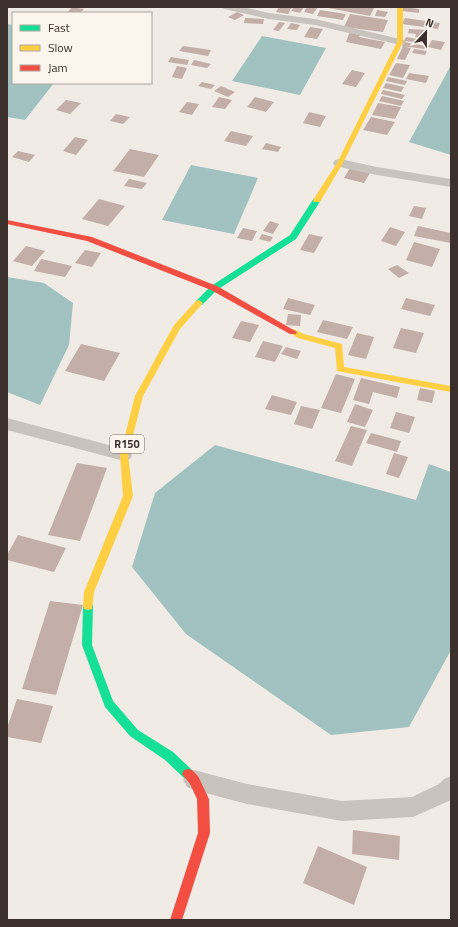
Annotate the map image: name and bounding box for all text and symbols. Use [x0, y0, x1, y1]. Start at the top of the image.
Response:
legend [12, 12, 152, 84]
north arrow [406, 12, 446, 52]
text: N [423, 14, 436, 32]
text: Fast [48, 18, 71, 37]
text: Slow [48, 38, 73, 57]
text: Jam [48, 58, 68, 77]
road number: R150 [110, 435, 144, 453]

